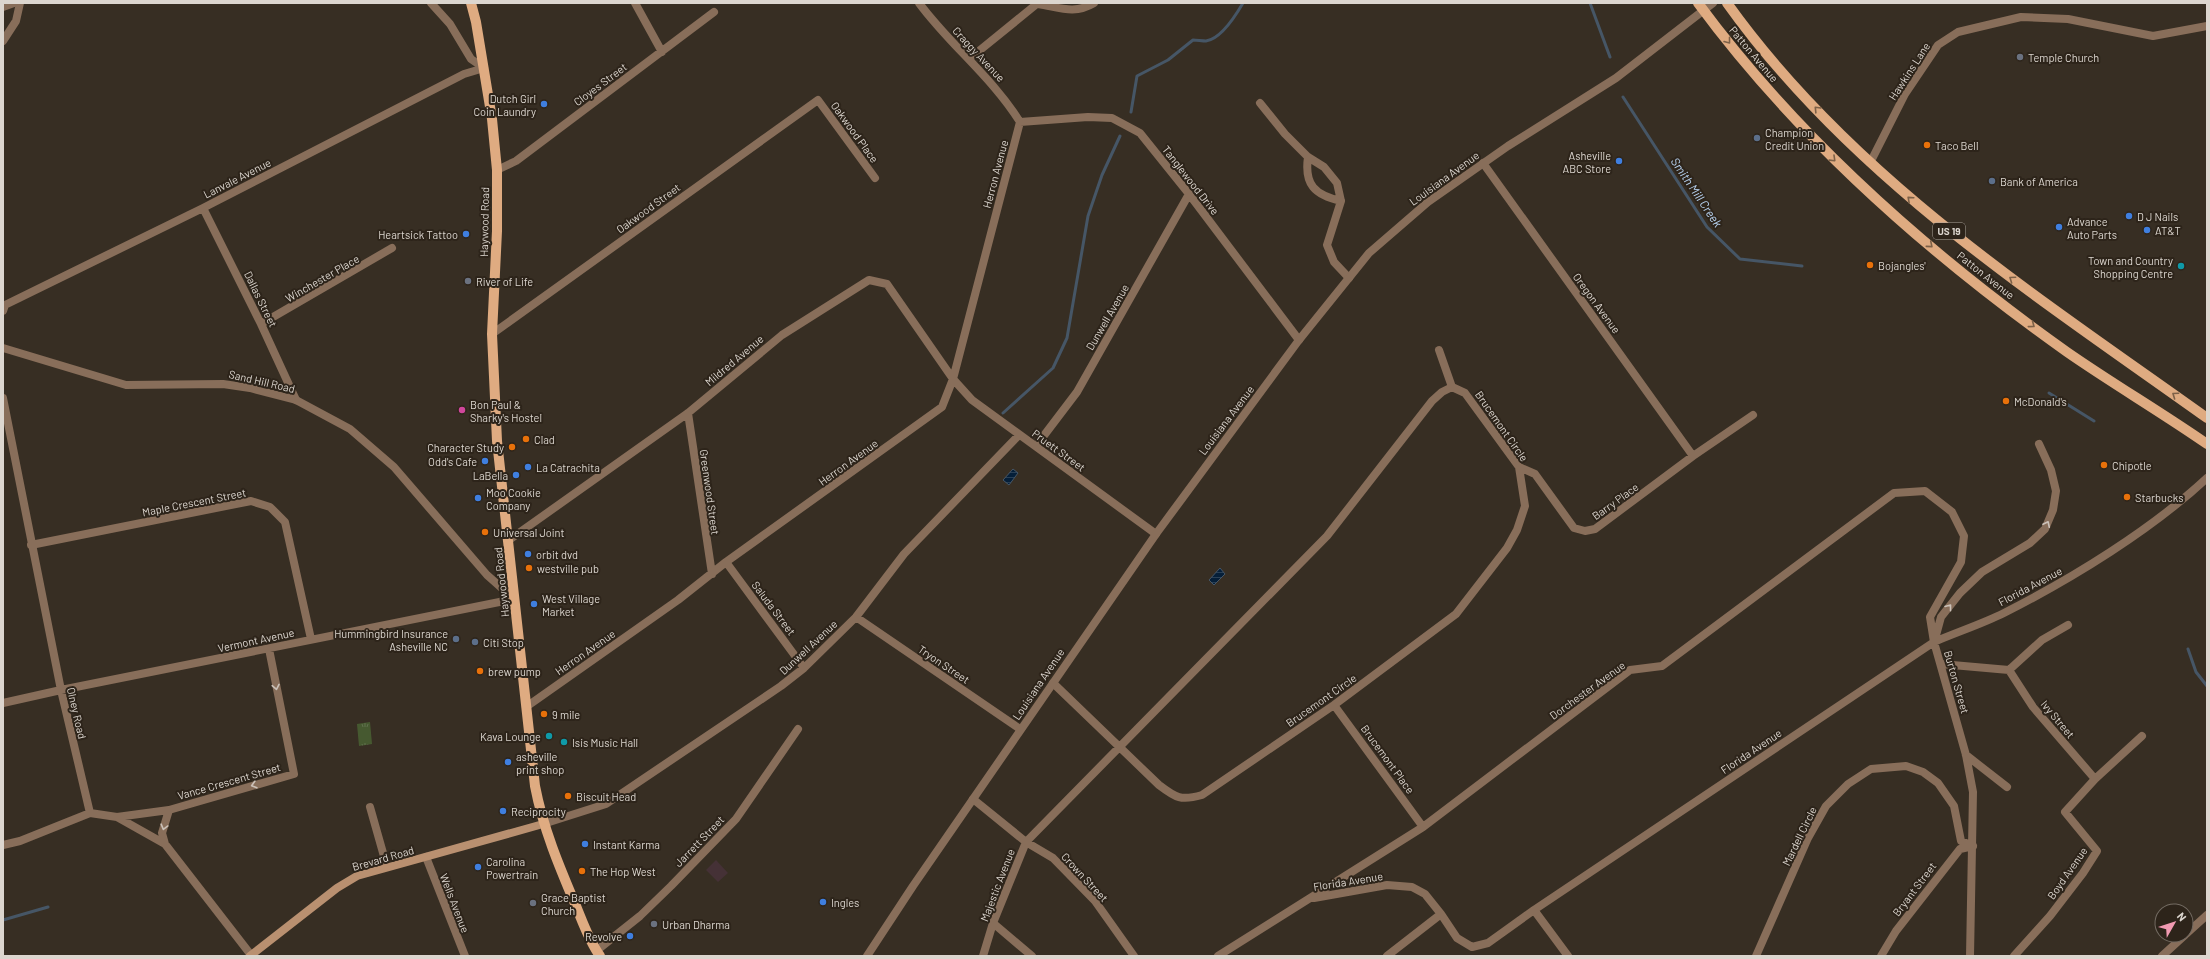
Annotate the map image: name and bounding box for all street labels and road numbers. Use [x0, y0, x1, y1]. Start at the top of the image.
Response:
street label: Patton Avenue [1727, 23, 1781, 85]
street label: Craggy Avenue [950, 24, 1008, 84]
street label: Hawkins Lane [1886, 40, 1932, 102]
street label: Cloyes Street [571, 60, 629, 108]
street label: Oakwood Place [829, 99, 882, 165]
street label: Herron Avenue [980, 138, 1010, 210]
street label: Tanglewood Drive [1160, 143, 1222, 217]
street label: Louisiana Avenue [1406, 148, 1482, 208]
street label: Lanvale Avenue [201, 155, 273, 201]
street label: Oakwood Street [613, 180, 683, 236]
street label: Haywood Road [477, 187, 491, 257]
road number: US 19 [1933, 223, 1965, 239]
street label: Patton Avenue [1955, 249, 2017, 301]
street label: Winchester Place [283, 252, 361, 304]
street label: Dallas Street [242, 269, 280, 329]
street label: Oregon Avenue [1571, 270, 1623, 336]
street label: Dunwell Avenue [1083, 282, 1131, 352]
street label: Mildred Avenue [702, 332, 766, 388]
street label: Sand Hill Road [228, 367, 296, 395]
street label: Louisiana Avenue [1196, 383, 1256, 457]
street label: Brucemont Circle [1473, 388, 1531, 464]
street label: Pruett Street [1030, 426, 1088, 474]
street label: Herron Avenue [816, 436, 880, 488]
street label: Greenwood Street [698, 448, 722, 536]
street label: Barry Place [1589, 480, 1641, 522]
street label: Maple Crescent Street [141, 486, 247, 518]
street label: Haywood Road [491, 546, 511, 618]
street label: Florida Avenue [1996, 564, 2064, 608]
street label: Saluda Street [749, 578, 799, 638]
street label: Dunwell Avenue [776, 617, 840, 677]
street label: Vermont Avenue [217, 626, 296, 654]
street label: Herron Avenue [553, 626, 618, 677]
street label: Tryon Street [916, 642, 972, 686]
street label: Louisiana Avenue [1009, 646, 1067, 722]
street label: Burton Street [1942, 649, 1972, 715]
street label: Dorchester Avenue [1547, 658, 1627, 722]
street label: Brucemont Circle [1283, 671, 1359, 729]
street label: Olney Road [65, 686, 89, 740]
street label: Ivy Street [2038, 697, 2078, 741]
street label: Brucemont Place [1359, 722, 1417, 796]
street label: Florida Avenue [1718, 726, 1784, 776]
street label: Vance Crescent Street [176, 760, 282, 802]
street label: Mardell Circle [1779, 804, 1819, 868]
street label: Jarrett Street [671, 813, 727, 869]
street label: Brevard Road [351, 843, 415, 873]
street label: Boyd Avenue [2044, 844, 2090, 902]
street label: Majestic Avenue [977, 847, 1017, 923]
street label: Crown Street [1059, 850, 1111, 904]
street label: Bryant Street [1890, 860, 1938, 918]
street label: Florida Avenue [1312, 869, 1384, 893]
street label: Wells Avenue [438, 871, 472, 935]

